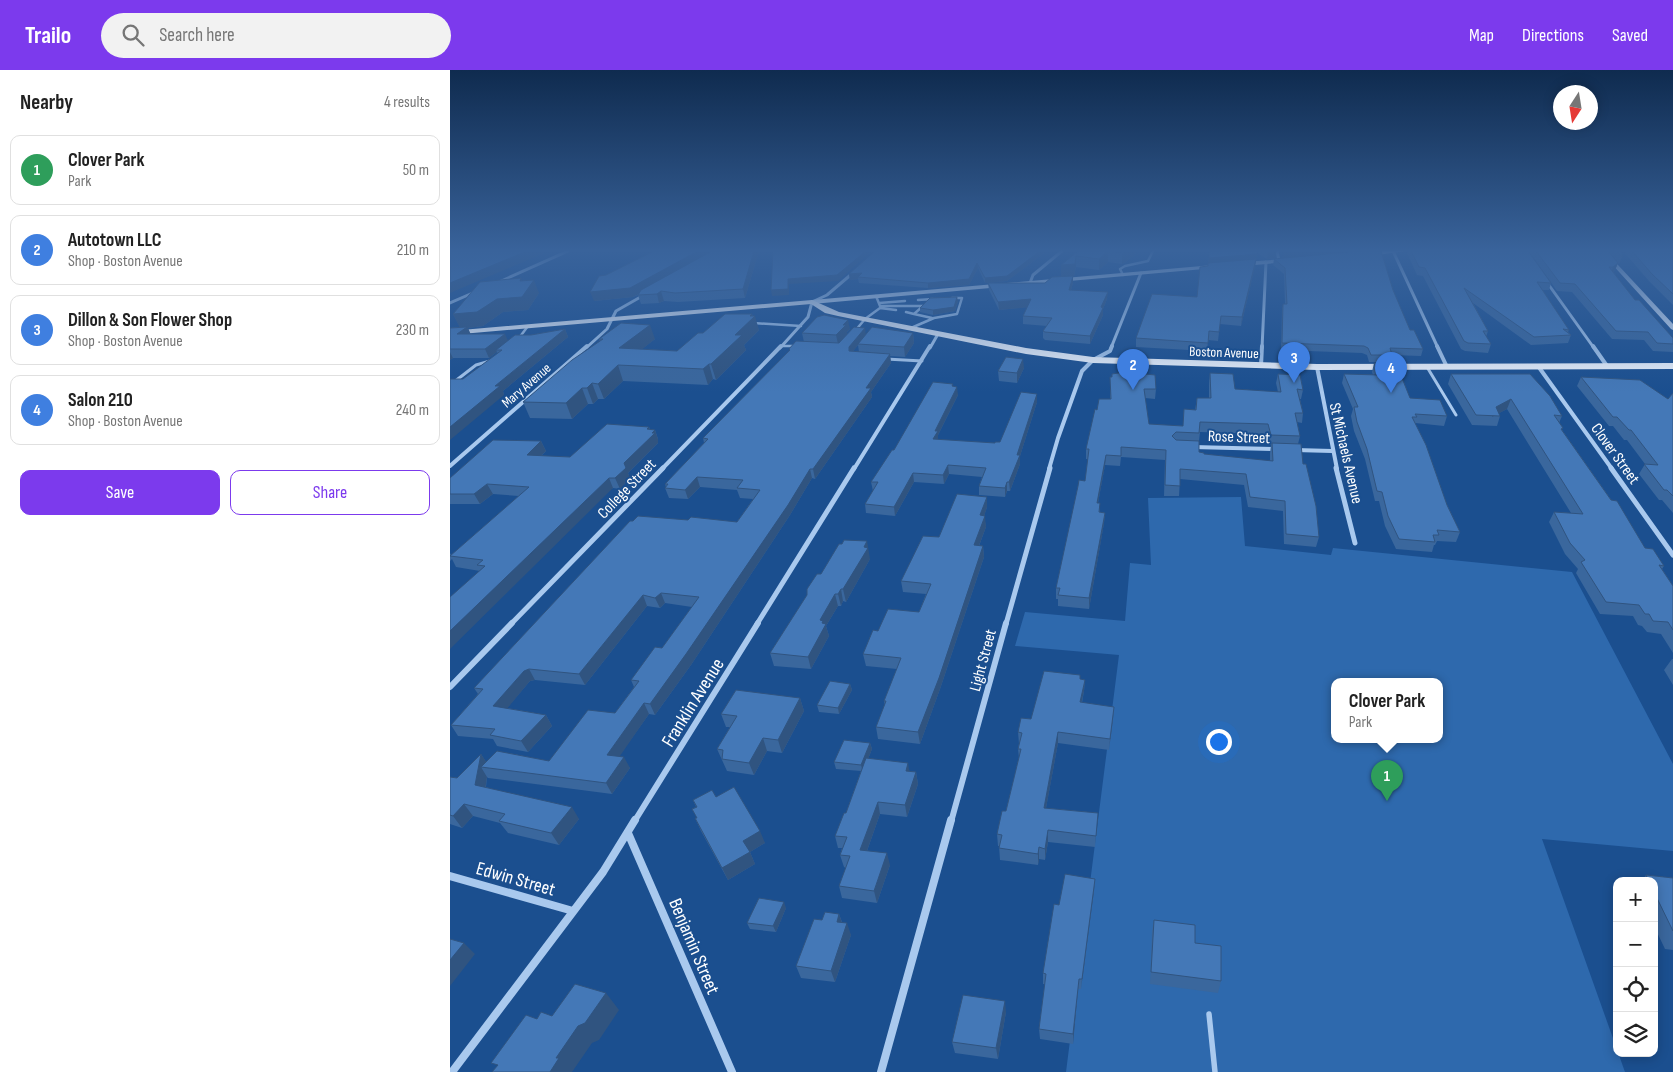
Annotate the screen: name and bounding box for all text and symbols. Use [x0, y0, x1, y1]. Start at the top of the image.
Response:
search box [101, 13, 451, 58]
text: Trailo [25, 21, 71, 50]
icon: search [119, 21, 147, 49]
text: Search here [159, 24, 235, 47]
text: Map [1469, 25, 1494, 46]
text: Directions [1522, 25, 1584, 46]
text: Saved [1612, 25, 1648, 46]
north arrow [1553, 85, 1598, 130]
text: Nearby [20, 90, 73, 115]
text: 4 results [384, 93, 430, 112]
text: Clover Park [68, 149, 145, 172]
text: 1 [34, 161, 40, 180]
text: 50 m [403, 161, 429, 180]
text: Park [68, 172, 91, 191]
text: Autotown LLC [68, 229, 161, 252]
text: 2 [33, 241, 41, 260]
text: 210 m [397, 241, 429, 260]
text: Shop · Boston Avenue [68, 252, 183, 271]
text: Dillon & Son Flower Shop [68, 309, 232, 332]
text: 3 [33, 321, 41, 340]
text: 230 m [396, 321, 429, 340]
text: Shop · Boston Avenue [68, 332, 183, 351]
pin: 3 [1278, 342, 1310, 383]
street label: Boston Avenue [1189, 343, 1259, 362]
pin: 2 [1117, 349, 1149, 390]
pin: 4 [1375, 352, 1407, 393]
street label: Mary Avenue [498, 359, 554, 411]
text: Salon 210 [68, 389, 133, 412]
text: 4 [33, 401, 41, 420]
text: 240 m [396, 401, 429, 420]
street label: St Michaels Avenue [1325, 401, 1366, 506]
text: Shop · Boston Avenue [68, 412, 183, 431]
street label: Clover Street [1586, 420, 1643, 488]
street label: Rose Street [1207, 427, 1271, 448]
street label: College Street [594, 455, 660, 523]
button: Save [20, 470, 220, 515]
button: Share [230, 470, 430, 515]
street label: Light Street [966, 627, 1001, 693]
street label: Franklin Avenue [657, 654, 730, 751]
popup [1331, 678, 1443, 743]
text: Clover Park [1349, 690, 1425, 713]
text: Park [1349, 713, 1372, 732]
your location [1206, 729, 1232, 755]
pin: 1 [1371, 760, 1403, 801]
street label: Edwin Street [473, 857, 558, 902]
map controls [1613, 877, 1658, 1057]
button: + [1613, 877, 1658, 922]
street label: Benjamin Street [663, 895, 724, 998]
button: − [1613, 922, 1658, 967]
button: locate [1613, 967, 1658, 1012]
button: layers [1613, 1012, 1658, 1057]

